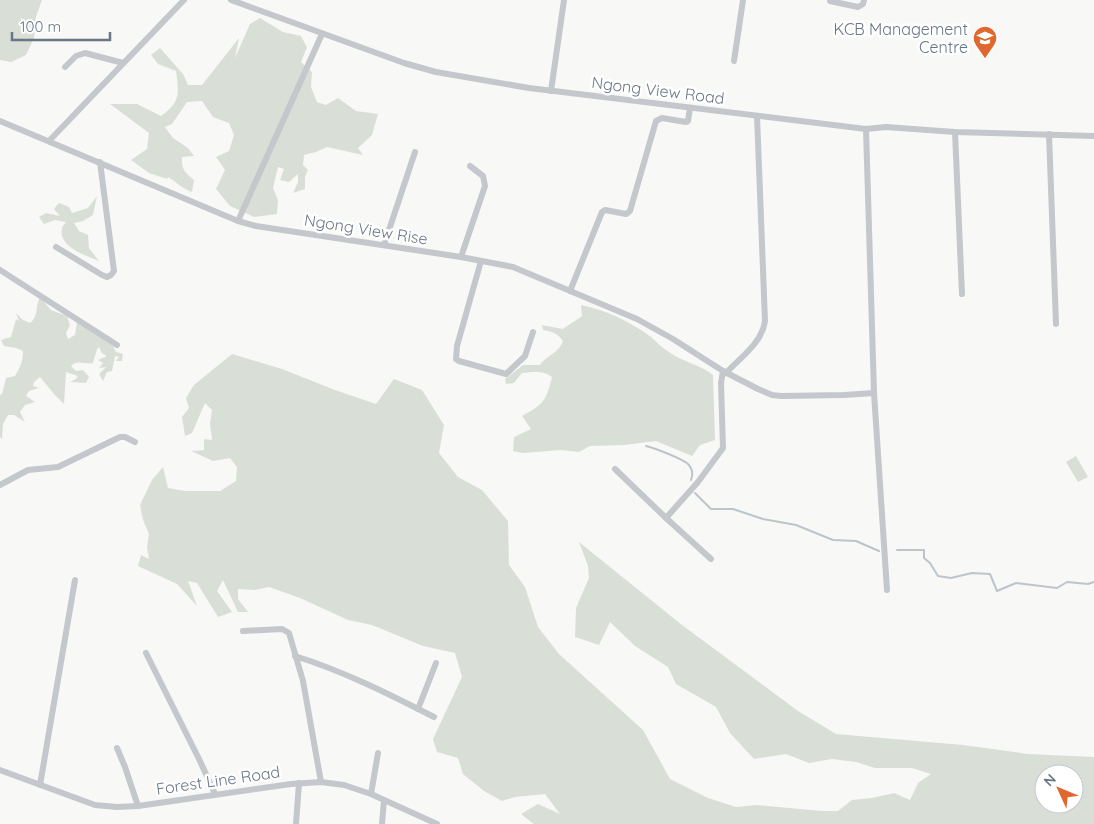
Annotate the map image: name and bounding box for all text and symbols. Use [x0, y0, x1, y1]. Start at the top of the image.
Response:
scale bar [12, 10, 110, 42]
text: 100 m [20, 17, 61, 36]
place label: KCB Management Centre [834, 19, 968, 57]
school or university icon: KCB Management Centre [972, 25, 998, 59]
street label: Ngong View Road [590, 72, 726, 108]
street label: Ngong View Rise [303, 209, 429, 249]
street label: Forest Line Road [155, 761, 281, 799]
north arrow [1034, 764, 1084, 814]
text: N [1040, 770, 1060, 790]

